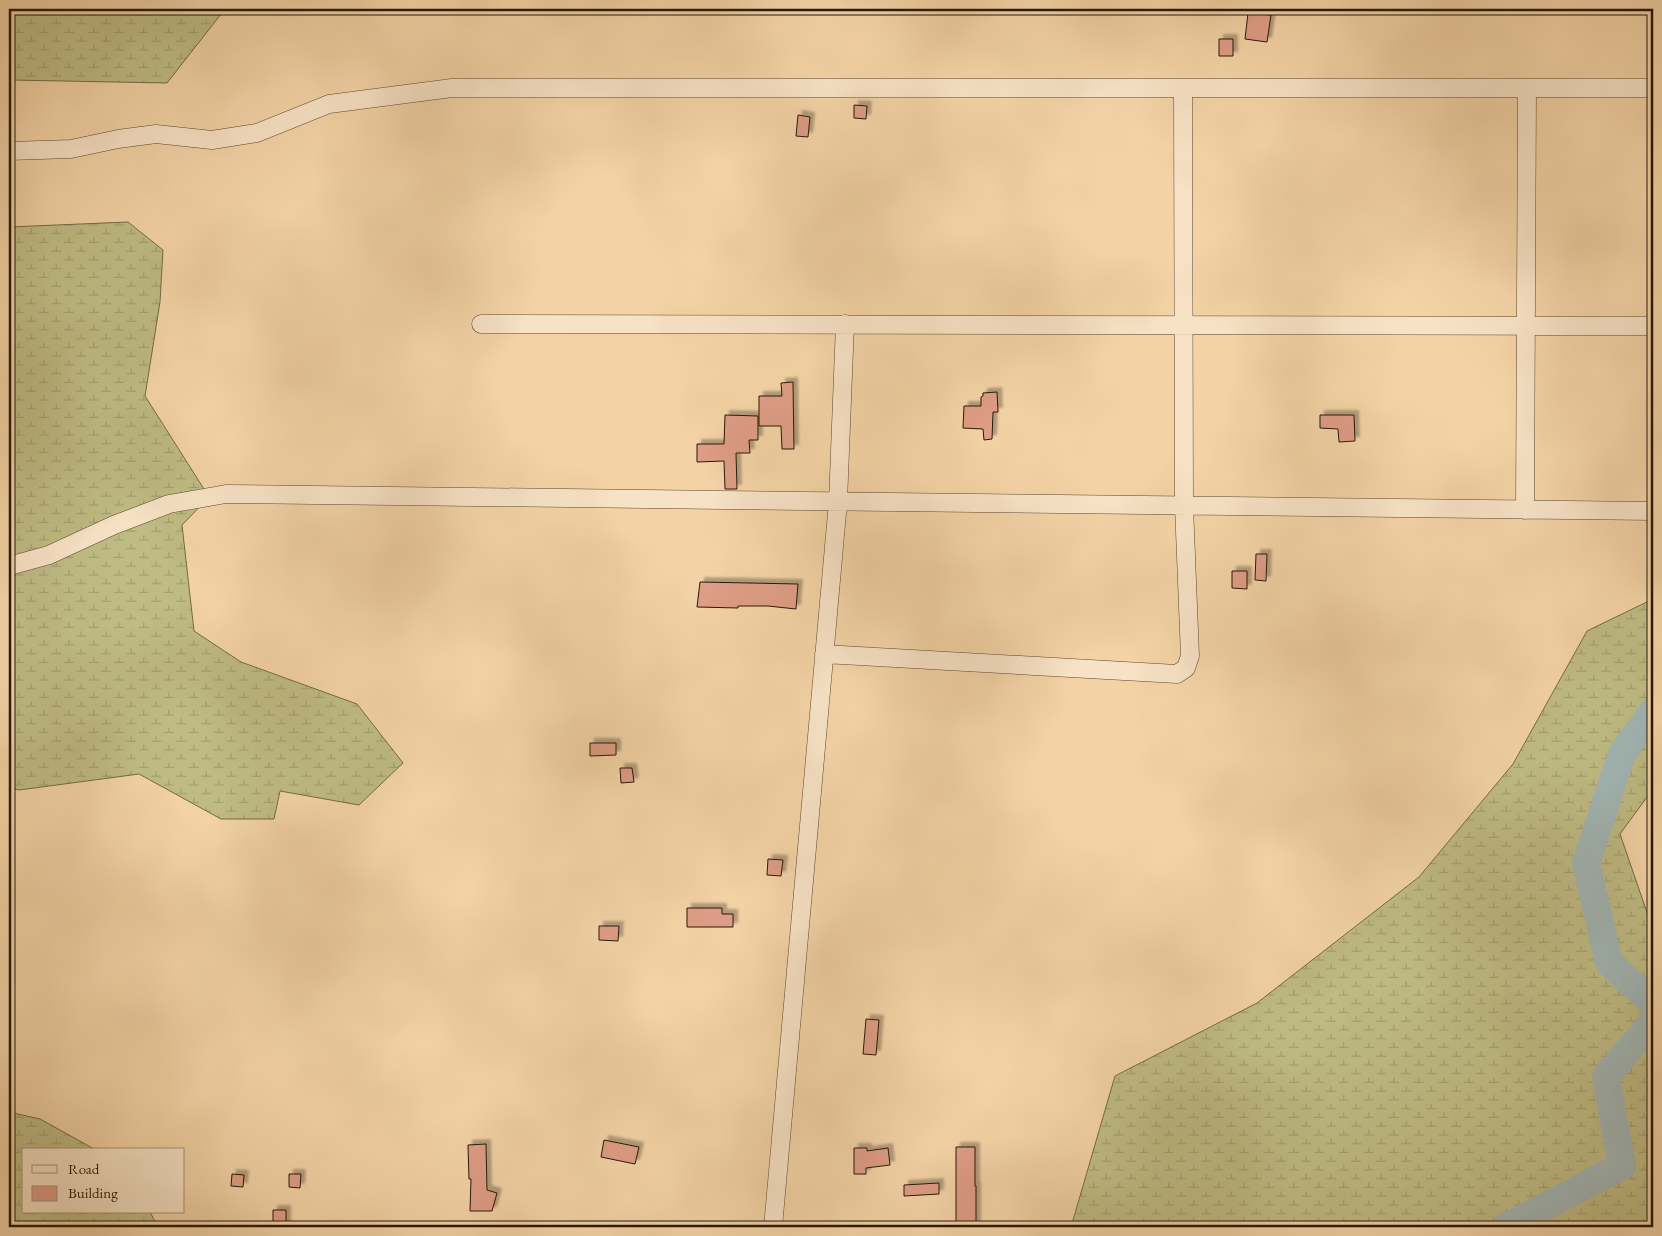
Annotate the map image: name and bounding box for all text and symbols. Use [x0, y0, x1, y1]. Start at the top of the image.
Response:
legend [22, 1148, 185, 1214]
text: Road [68, 1159, 100, 1178]
text: Building [68, 1183, 118, 1202]

